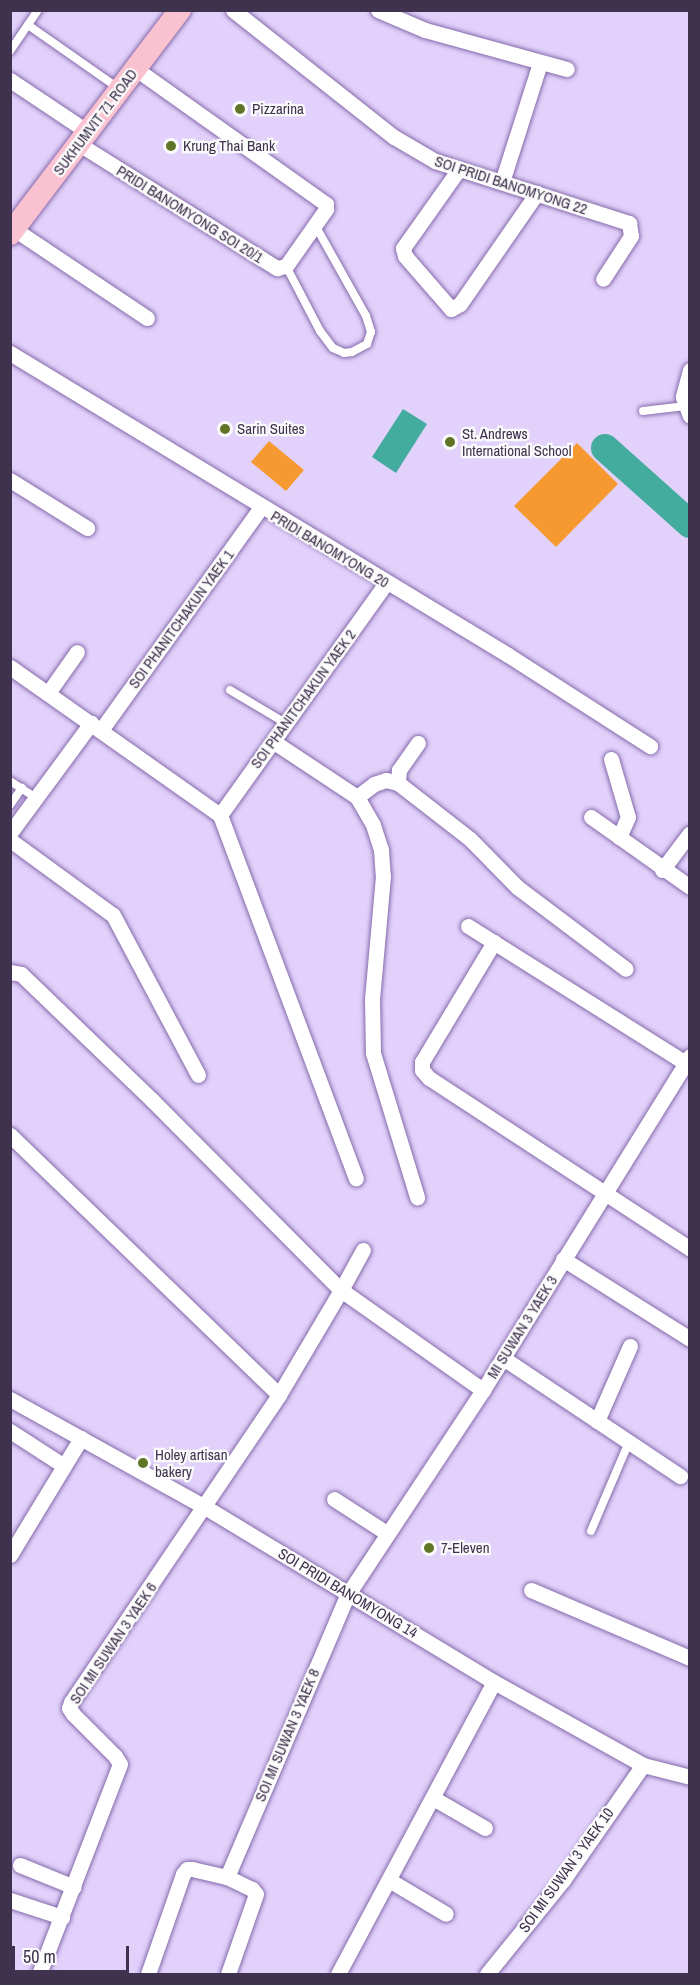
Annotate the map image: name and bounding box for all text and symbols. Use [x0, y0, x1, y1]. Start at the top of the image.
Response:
street label: SUKHUMVIT 71 ROAD [49, 65, 141, 179]
place label: Pizzarina [252, 100, 304, 118]
marker: Pizzarina [233, 102, 247, 116]
place label: Krung Thai Bank [183, 137, 275, 155]
marker: Krung Thai Bank [164, 139, 178, 153]
street label: SOI PRIDI BANOMYONG 22 [432, 152, 590, 218]
street label: PRIDI BANOMYONG SOI 20/1 [113, 161, 267, 267]
place label: Sarin Suites [237, 420, 305, 438]
marker: Sarin Suites [218, 422, 232, 436]
place label: St. Andrews International School [462, 424, 571, 459]
marker: St. Andrews International School [443, 435, 457, 449]
street label: PRIDI BANOMYONG 20 [268, 507, 392, 591]
street label: SOI PHANITCHAKUN YAEK 1 [125, 546, 237, 692]
street label: SOI PHANITCHAKUN YAEK 2 [247, 626, 359, 772]
street label: MI SUWAN 3 YAEK 3 [483, 1272, 561, 1382]
place label: Holey artisan bakery [155, 1445, 227, 1480]
marker: Holey artisan bakery [136, 1456, 150, 1470]
place label: 7-Eleven [441, 1539, 490, 1557]
marker: 7-Eleven [422, 1541, 436, 1555]
street label: SOI PRIDI BANOMYONG 14 [275, 1544, 421, 1642]
street label: SOI MI SUWAN 3 YAEK 6 [66, 1579, 160, 1707]
street label: SOI MI SUWAN 3 YAEK 8 [251, 1666, 323, 1804]
street label: SOI MI SUWAN 3 YAEK 10 [515, 1804, 617, 1936]
scale bar [15, 1934, 132, 1972]
text: 50 m [23, 1944, 56, 1969]

